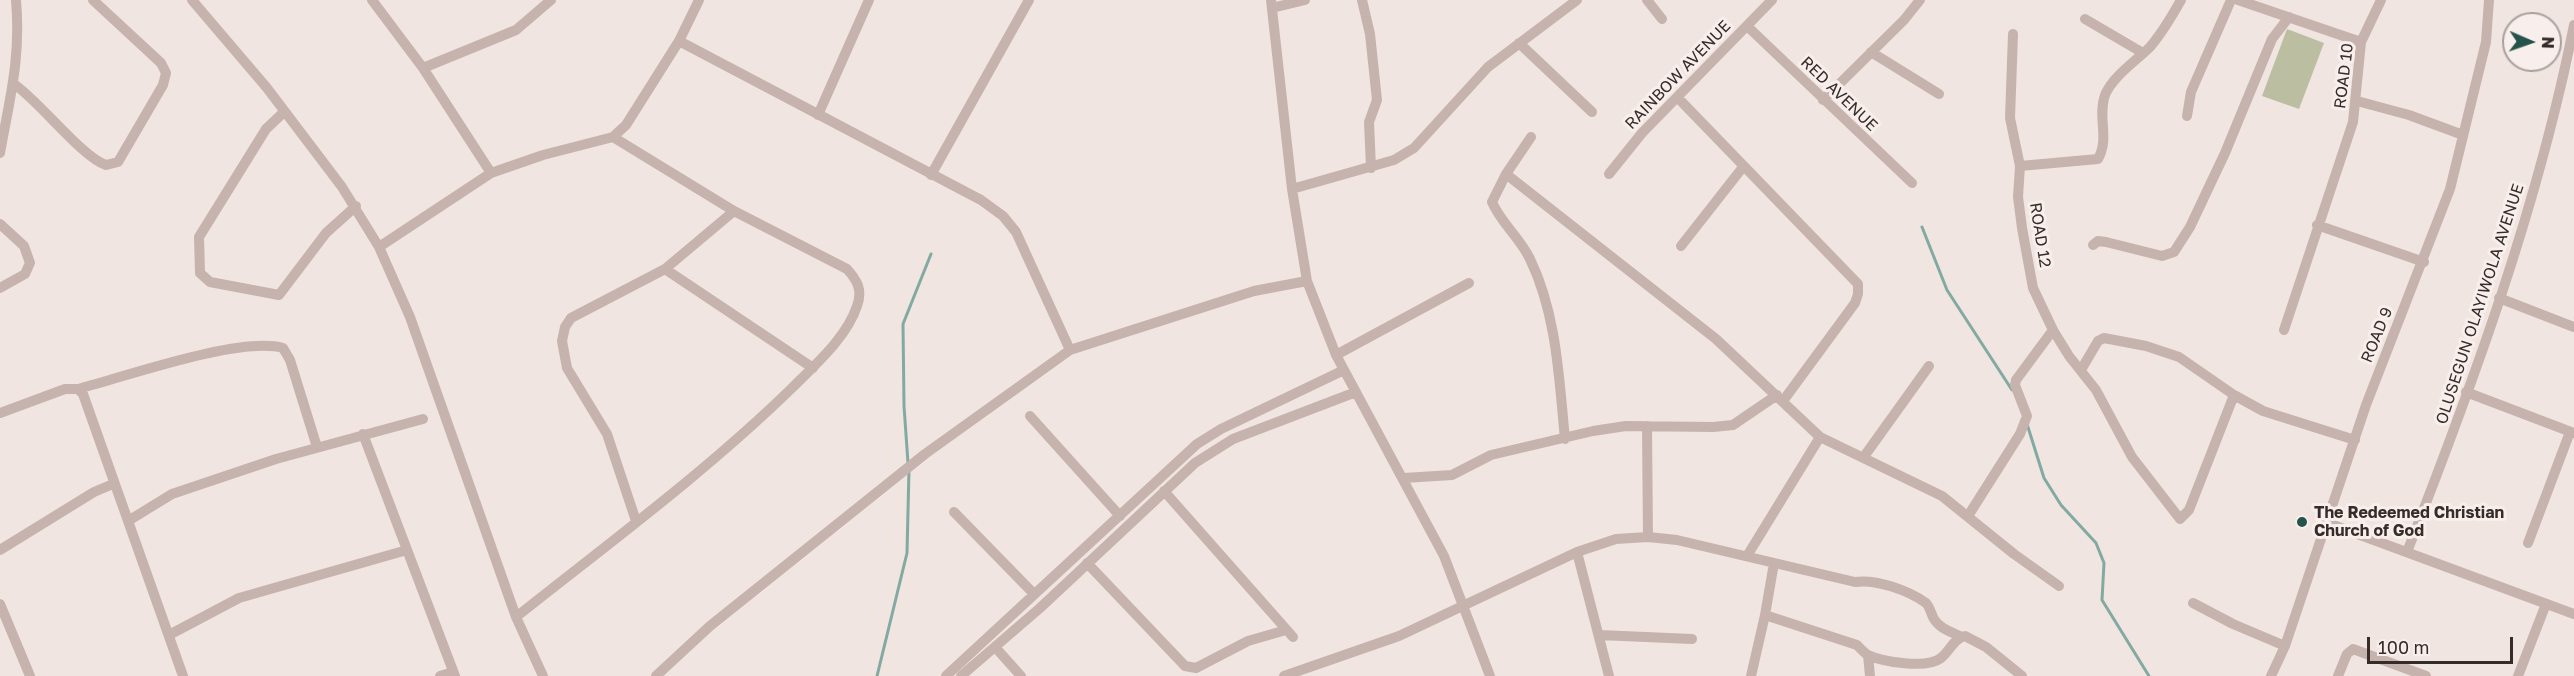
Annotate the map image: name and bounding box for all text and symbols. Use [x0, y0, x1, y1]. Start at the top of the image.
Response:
north arrow [2502, 12, 2562, 72]
street label: RAINBOW AVENUE [1621, 17, 1735, 133]
text: N [2538, 36, 2558, 49]
street label: ROAD 10 [2330, 42, 2358, 110]
street label: RED AVENUE [1797, 53, 1881, 135]
street label: OLUSEGUN OLAYIWOLA AVENUE [2432, 181, 2528, 427]
street label: ROAD 12 [2025, 201, 2055, 269]
street label: ROAD 9 [2357, 305, 2397, 365]
place label: The Redeemed Christian Church of God [2314, 503, 2504, 541]
marker: The Redeemed Christian Church of God [2295, 515, 2309, 529]
scale bar [2370, 625, 2516, 663]
text: 100 m [2378, 636, 2429, 658]

